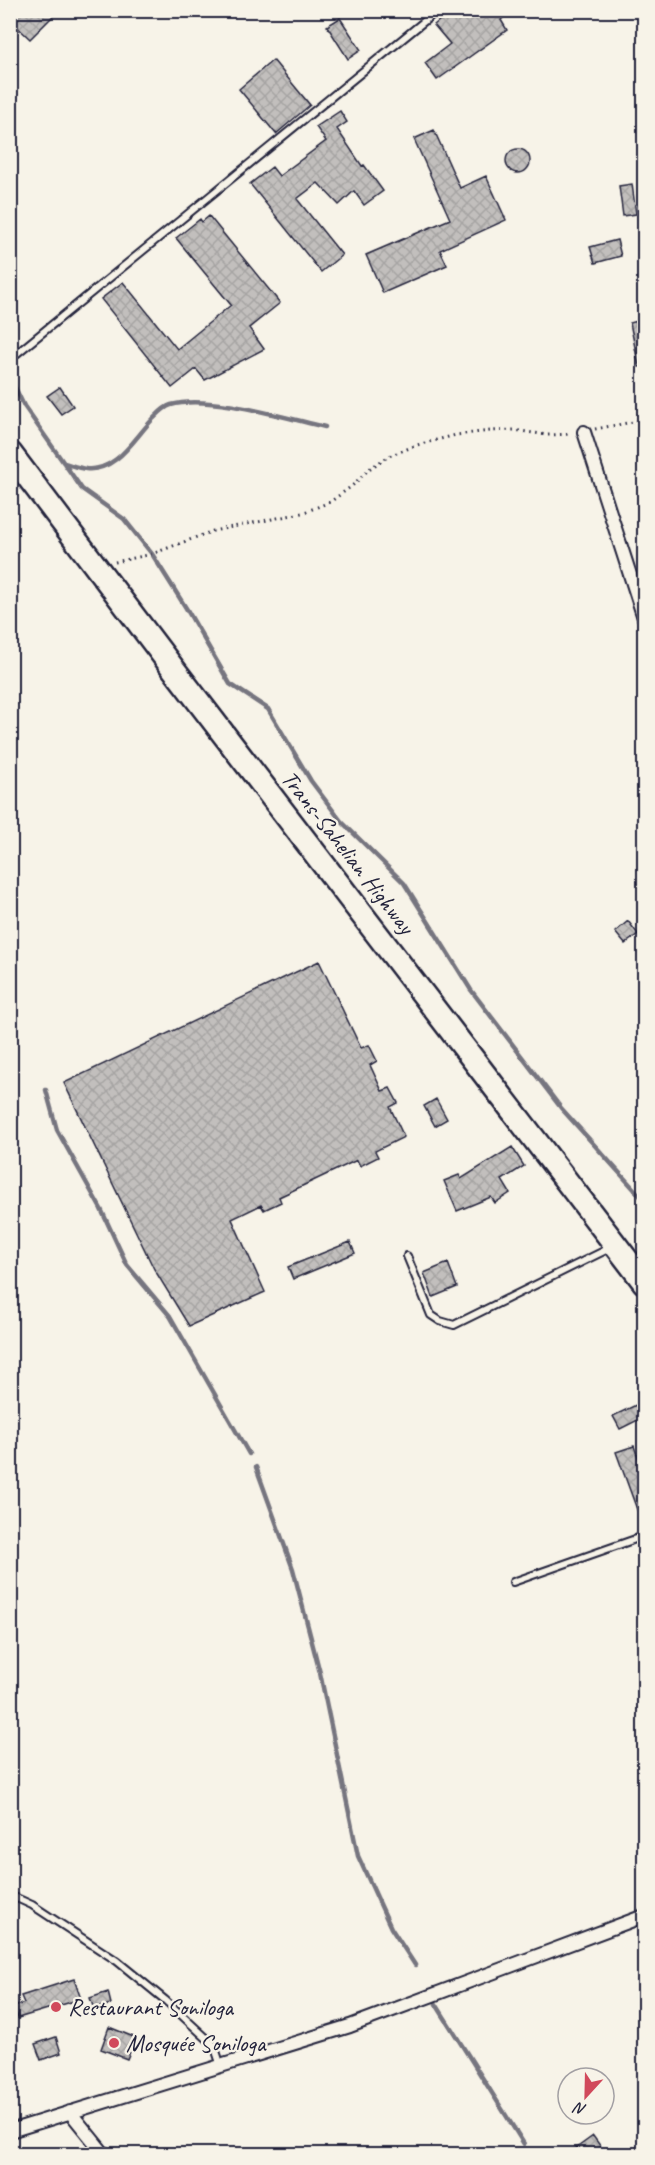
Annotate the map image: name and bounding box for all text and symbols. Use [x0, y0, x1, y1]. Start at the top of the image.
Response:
street label: Trans-Sahelian Highway [275, 764, 422, 941]
place label: Restaurant Soniloga [68, 1992, 234, 2022]
marker: Restaurant Soniloga [49, 2000, 63, 2014]
place label: Mosquée Soniloga [126, 2028, 267, 2058]
marker: Mosquée Soniloga [107, 2036, 121, 2050]
north arrow [556, 2066, 616, 2126]
text: N [570, 2097, 589, 2120]

